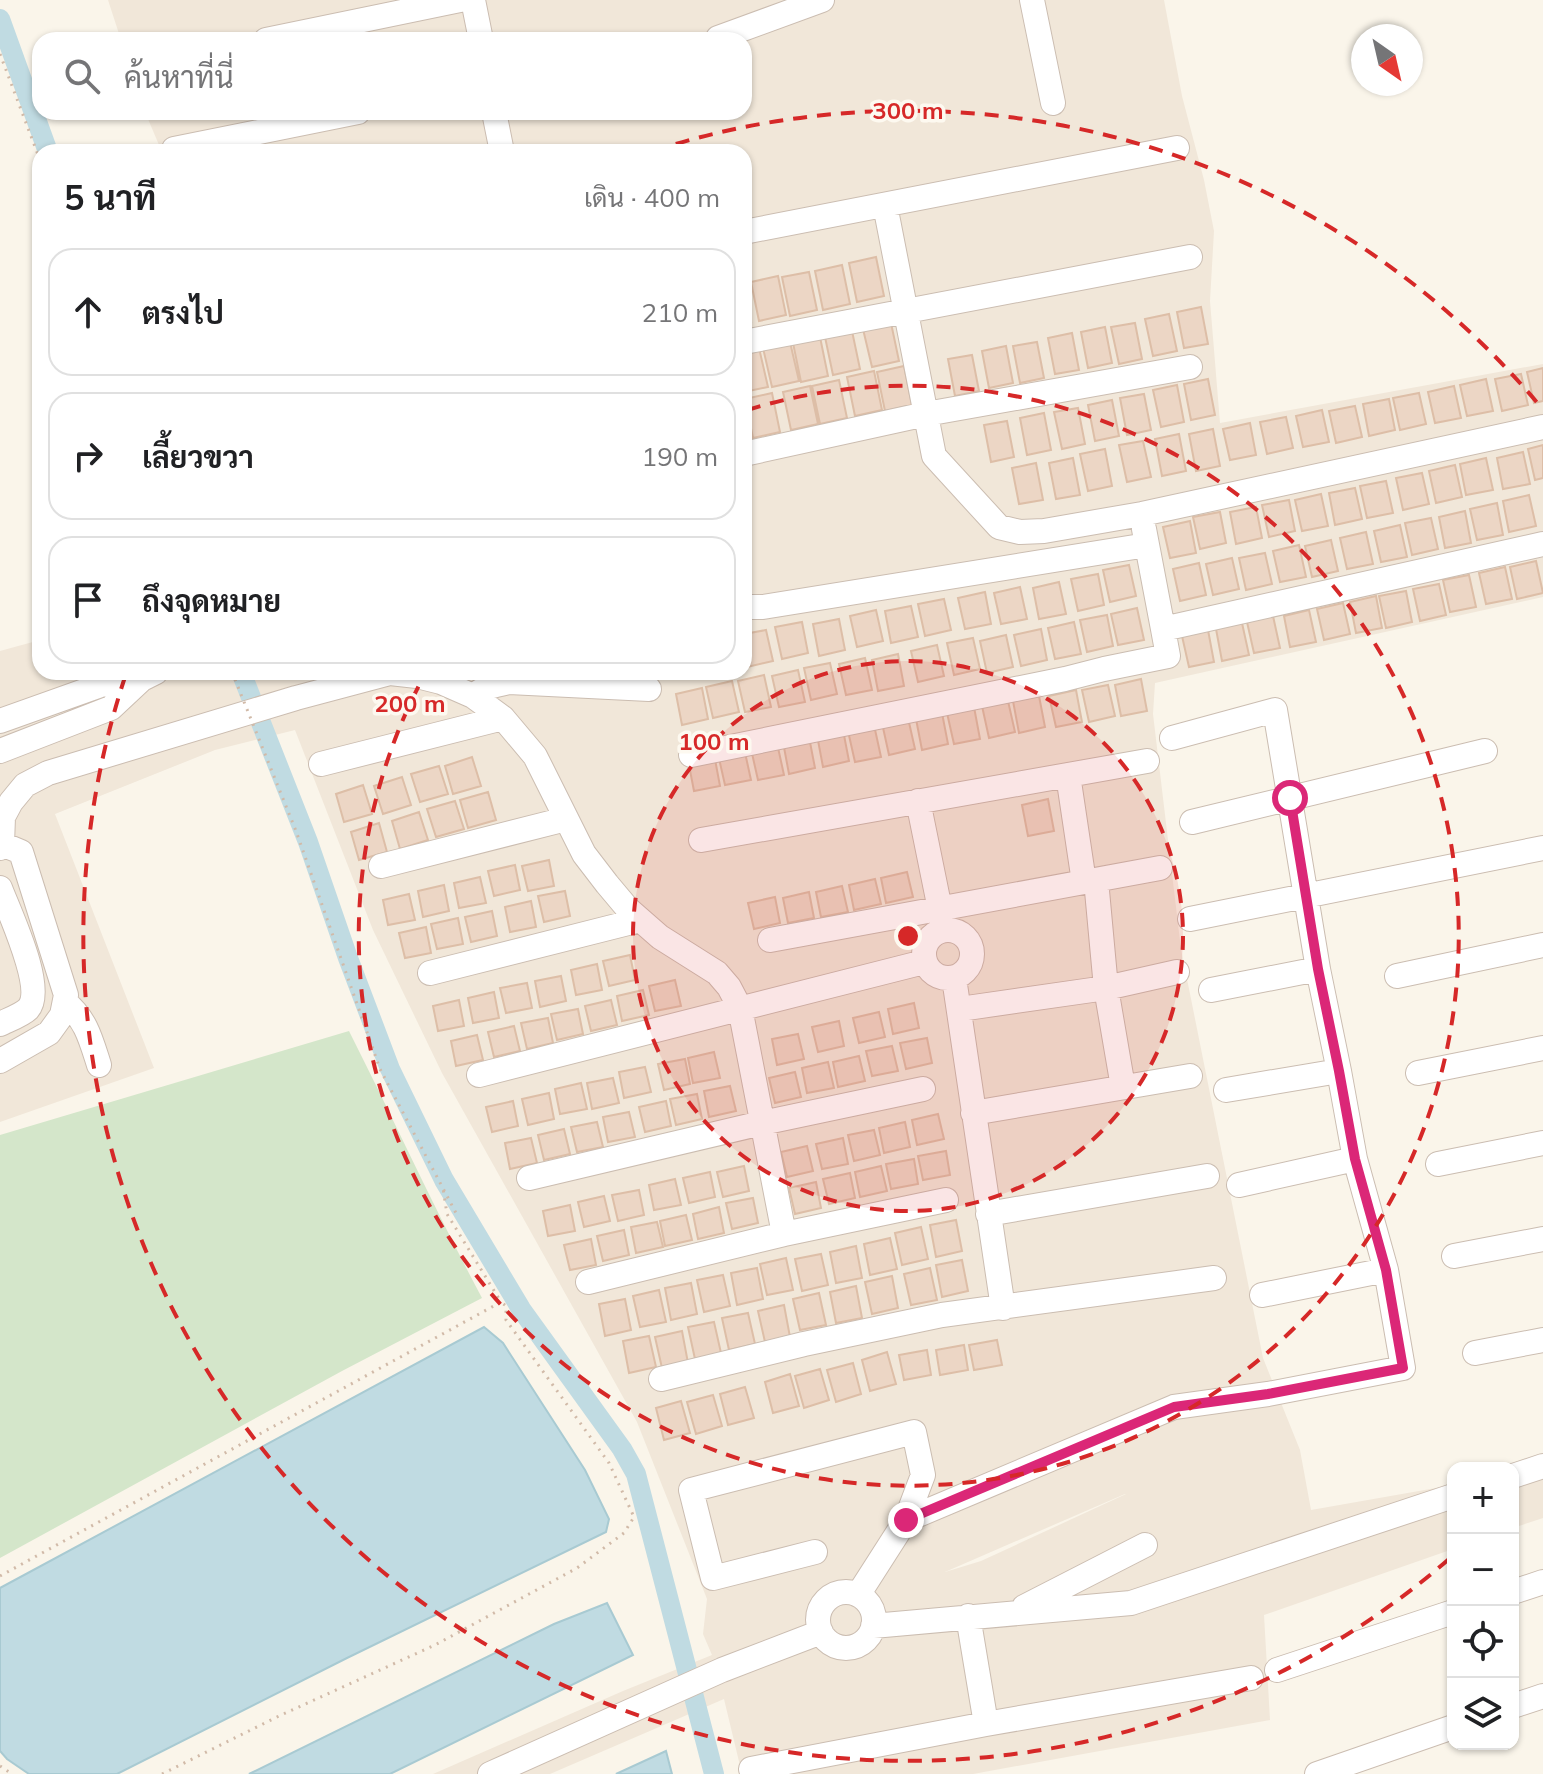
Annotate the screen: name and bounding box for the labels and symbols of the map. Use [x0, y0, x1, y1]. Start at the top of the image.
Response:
north arrow [1351, 24, 1423, 96]
text: 300 m [872, 95, 944, 125]
text: 200 m [374, 688, 446, 718]
text: 100 m [678, 726, 750, 756]
route start [1272, 780, 1308, 816]
centre of rings [894, 922, 922, 950]
route end [888, 1502, 924, 1538]

